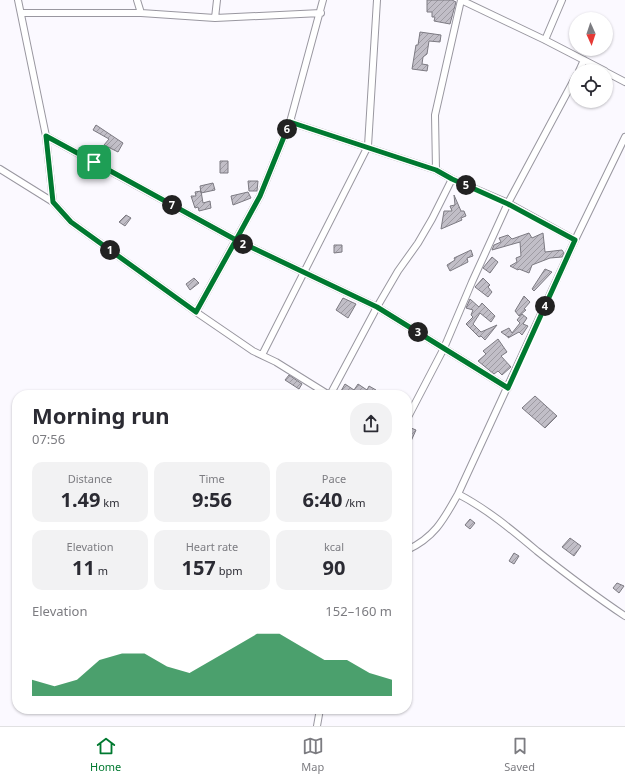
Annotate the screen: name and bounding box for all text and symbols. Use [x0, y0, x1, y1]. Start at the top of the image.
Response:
north arrow [569, 12, 613, 56]
map controls [569, 12, 613, 108]
button: locate [569, 64, 613, 108]
pin: 6 [277, 119, 297, 139]
text: 6 [284, 121, 290, 136]
pin [77, 145, 111, 179]
icon: arrive [83, 151, 105, 173]
pin: 5 [456, 175, 476, 195]
text: 5 [463, 177, 469, 192]
pin: 7 [162, 195, 182, 215]
text: 7 [169, 197, 175, 212]
pin: 2 [233, 234, 253, 254]
text: 2 [240, 236, 246, 251]
pin: 1 [100, 240, 120, 260]
text: 1 [107, 242, 113, 257]
pin: 4 [535, 296, 555, 316]
text: 4 [542, 298, 548, 313]
pin: 3 [408, 322, 428, 342]
text: 3 [415, 324, 421, 339]
text: Morning run [32, 400, 170, 430]
button: share [350, 403, 392, 445]
text: 07:56 [32, 430, 65, 448]
text: Distance [68, 471, 112, 486]
text: Time [199, 471, 225, 486]
text: Pace [322, 471, 346, 486]
text: 1.49 [61, 486, 100, 513]
text: 9:56 [192, 486, 232, 513]
text: 6:40 [302, 486, 342, 513]
text: km [100, 495, 119, 510]
text: /km [342, 495, 366, 510]
text: Elevation [67, 539, 113, 554]
text: Heart rate [186, 539, 238, 554]
text: kcal [324, 539, 344, 554]
text: 11 [72, 554, 95, 581]
text: 157 [181, 554, 216, 581]
text: 90 [323, 554, 345, 581]
text: m [95, 563, 108, 578]
text: bpm [216, 563, 243, 578]
text: Elevation [32, 602, 88, 620]
text: 152–160 m [325, 602, 392, 620]
tab: Home [90, 735, 121, 774]
tab: Map [301, 735, 324, 774]
tab: Saved [504, 735, 535, 774]

